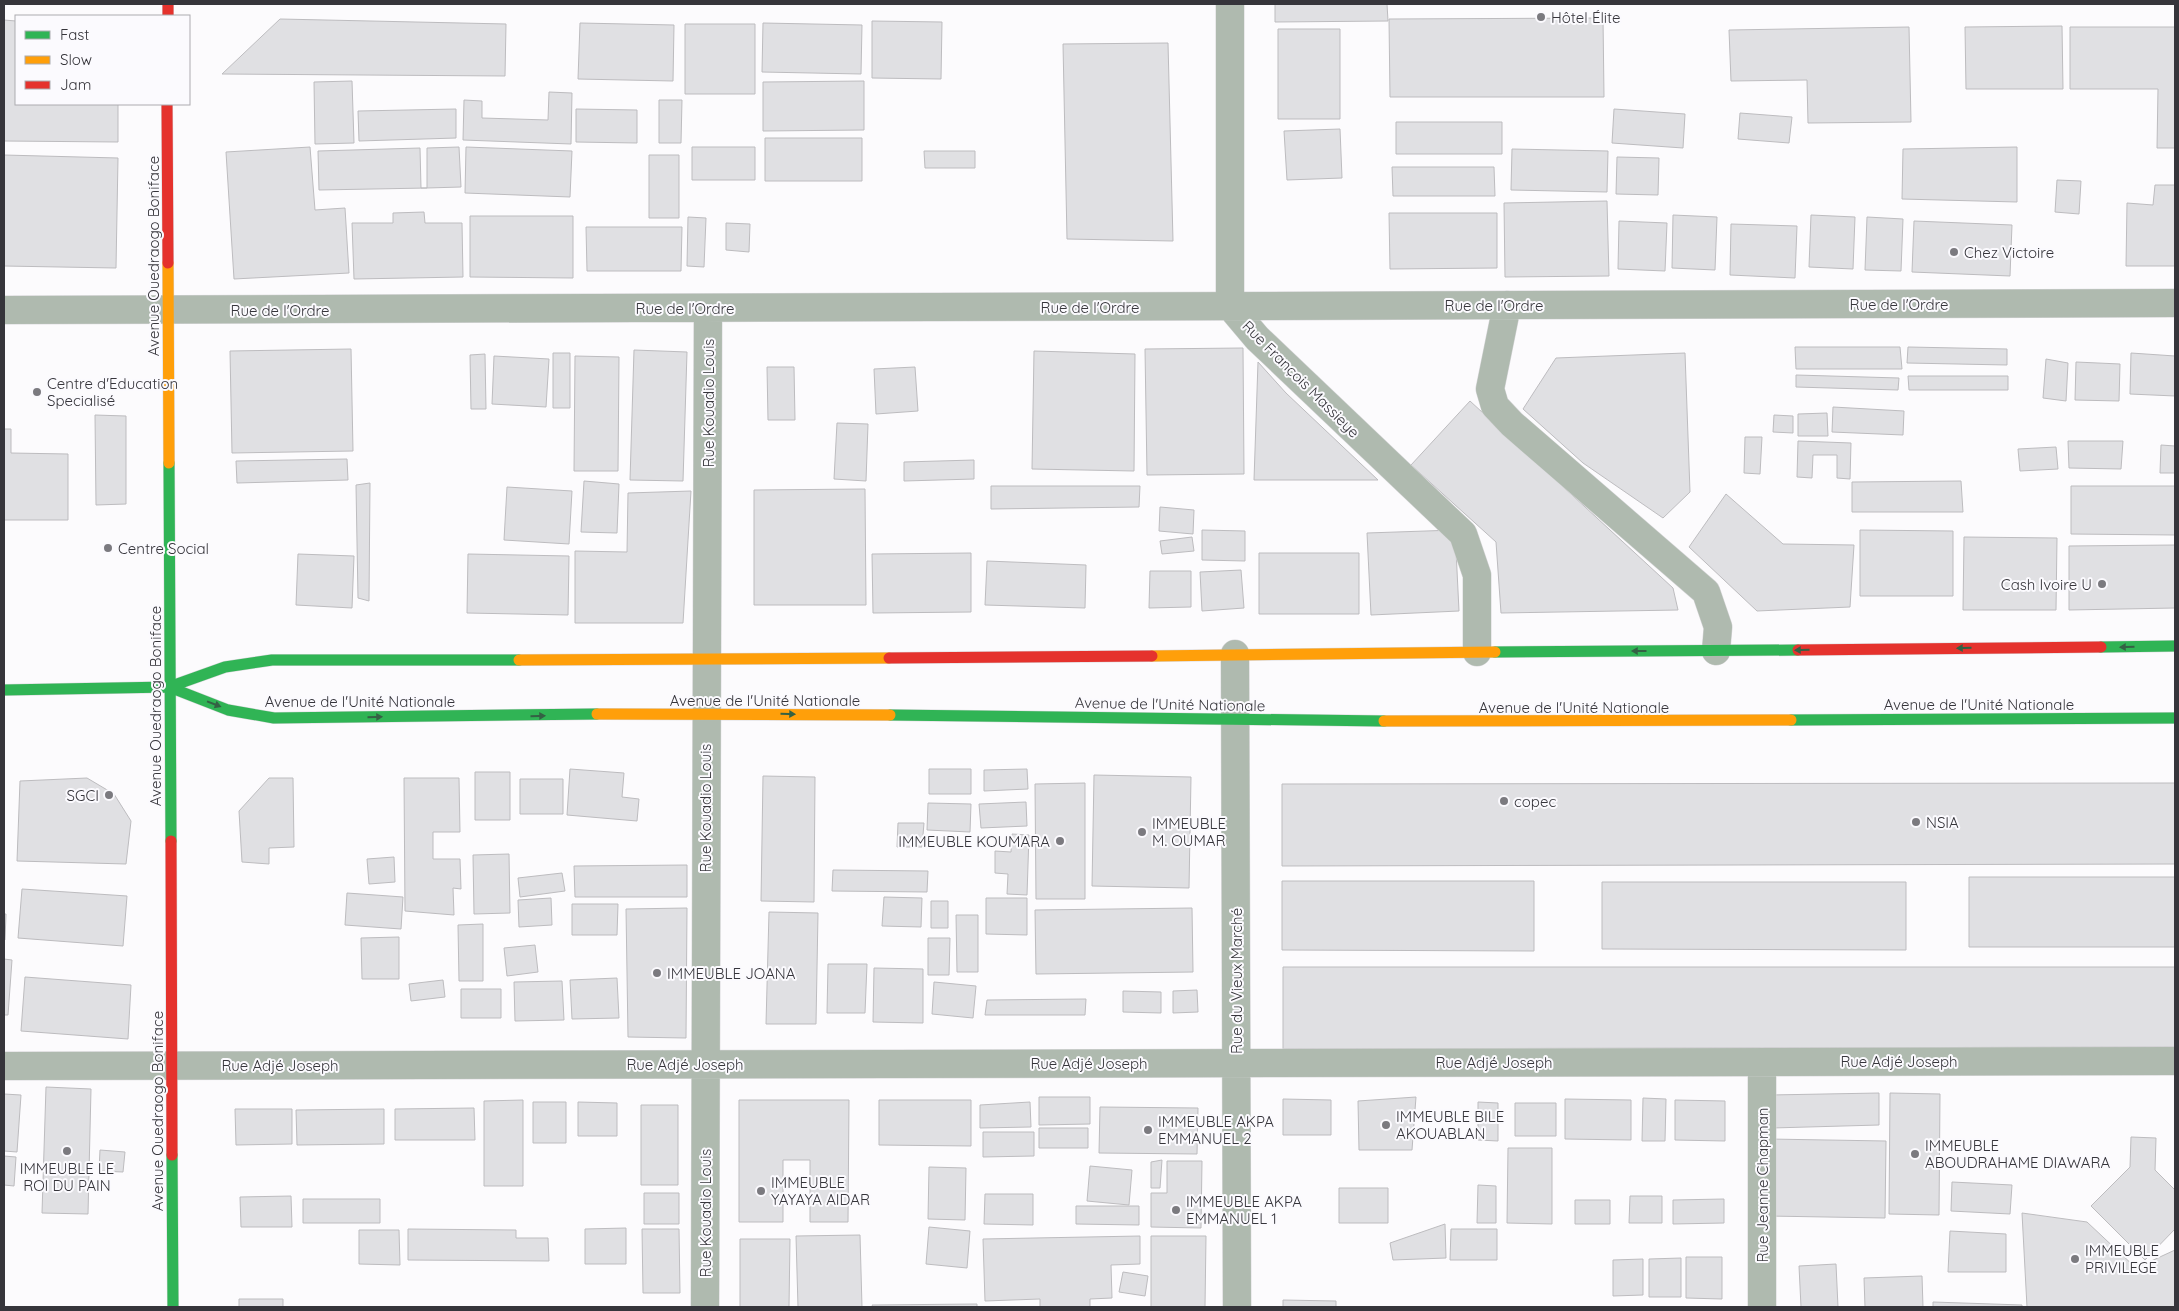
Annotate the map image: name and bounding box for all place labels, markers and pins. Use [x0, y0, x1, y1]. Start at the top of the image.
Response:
place label: Hôtel Élite [1551, 8, 1621, 27]
marker: Hôtel Élite [1535, 11, 1547, 23]
place label: Chez Victoire [1964, 243, 2054, 262]
marker: Chez Victoire [1948, 246, 1960, 258]
place label: Centre d'Education Specialisé [47, 374, 178, 410]
marker: Centre d'Education Specialisé [31, 386, 43, 398]
place label: Centre Social [118, 539, 209, 558]
marker: Centre Social [102, 542, 114, 554]
place label: Cash Ivoire U [2001, 575, 2092, 594]
marker: Cash Ivoire U [2096, 578, 2108, 590]
place label: SGCI [67, 786, 99, 805]
marker: SGCI [103, 789, 115, 801]
place label: copec [1514, 792, 1556, 811]
marker: copec [1498, 795, 1510, 807]
place label: NSIA [1926, 813, 1959, 832]
place label: IMMEUBLE M. OUMAR [1152, 814, 1226, 850]
marker: NSIA [1910, 816, 1922, 828]
marker: IMMEUBLE M. OUMAR [1136, 826, 1148, 838]
place label: IMMEUBLE KOUMARA [898, 832, 1050, 851]
marker: IMMEUBLE KOUMARA [1054, 835, 1066, 847]
place label: IMMEUBLE JOANA [667, 964, 796, 983]
marker: IMMEUBLE JOANA [651, 967, 663, 979]
place label: IMMEUBLE BILE AKOUABLAN [1396, 1107, 1504, 1143]
place label: IMMEUBLE AKPA EMMANUEL 2 [1158, 1112, 1274, 1148]
marker: IMMEUBLE BILE AKOUABLAN [1380, 1119, 1392, 1131]
marker: IMMEUBLE AKPA EMMANUEL 2 [1142, 1124, 1154, 1136]
place label: IMMEUBLE ABOUDRAHAME DIAWARA [1925, 1136, 2111, 1172]
marker: IMMEUBLE LE ROI DU PAIN [61, 1145, 73, 1157]
marker: IMMEUBLE ABOUDRAHAME DIAWARA [1909, 1148, 1921, 1160]
place label: IMMEUBLE LE ROI DU PAIN [20, 1159, 114, 1195]
place label: IMMEUBLE YAYAYA AIDAR [771, 1173, 870, 1209]
marker: IMMEUBLE YAYAYA AIDAR [755, 1185, 767, 1197]
place label: IMMEUBLE AKPA EMMANUEL 1 [1186, 1192, 1302, 1228]
marker: IMMEUBLE AKPA EMMANUEL 1 [1170, 1204, 1182, 1216]
place label: IMMEUBLE PRIVILEGE [2085, 1241, 2159, 1277]
marker: IMMEUBLE PRIVILEGE [2069, 1253, 2081, 1265]

